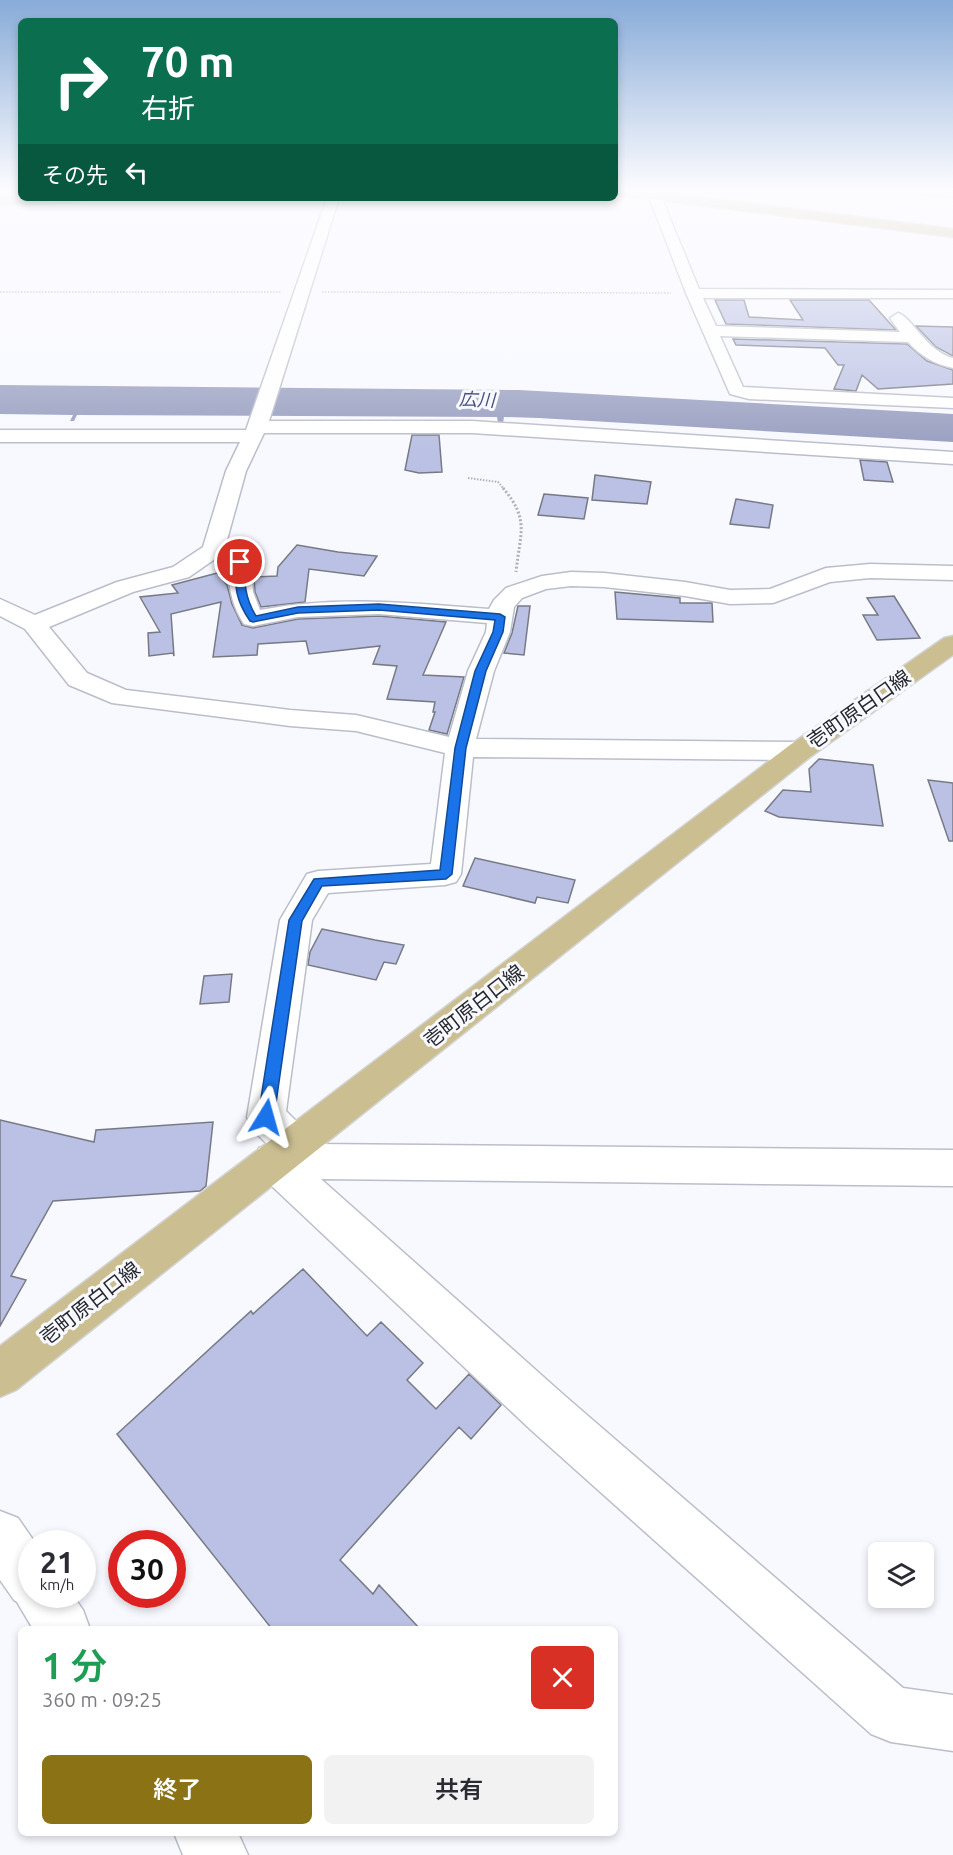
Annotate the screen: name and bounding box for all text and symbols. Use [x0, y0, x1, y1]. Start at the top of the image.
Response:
text: 70 m [141, 38, 235, 85]
icon: right [42, 42, 120, 120]
text: 右折 [141, 93, 195, 123]
icon: left [120, 156, 153, 189]
text: その先 [42, 162, 108, 187]
water label: 広川 [459, 388, 497, 410]
pin [214, 536, 265, 587]
icon: arrive [223, 545, 256, 578]
street label: 壱町原白口線 [803, 665, 914, 752]
street label: 壱町原白口線 [419, 960, 528, 1052]
position arrow [234, 1085, 298, 1149]
street label: 壱町原白口線 [35, 1257, 144, 1349]
speed limit sign: 30 [108, 1530, 186, 1608]
map controls [868, 1542, 934, 1608]
button: layers [868, 1542, 934, 1608]
text: 21 [40, 1545, 74, 1579]
text: km/h [40, 1576, 74, 1593]
text: 1 分 [42, 1645, 107, 1686]
button: close [531, 1646, 594, 1709]
text: 360 m · 09:25 [42, 1688, 162, 1711]
button: 終了 [42, 1755, 312, 1824]
button: 共有 [324, 1755, 594, 1824]

